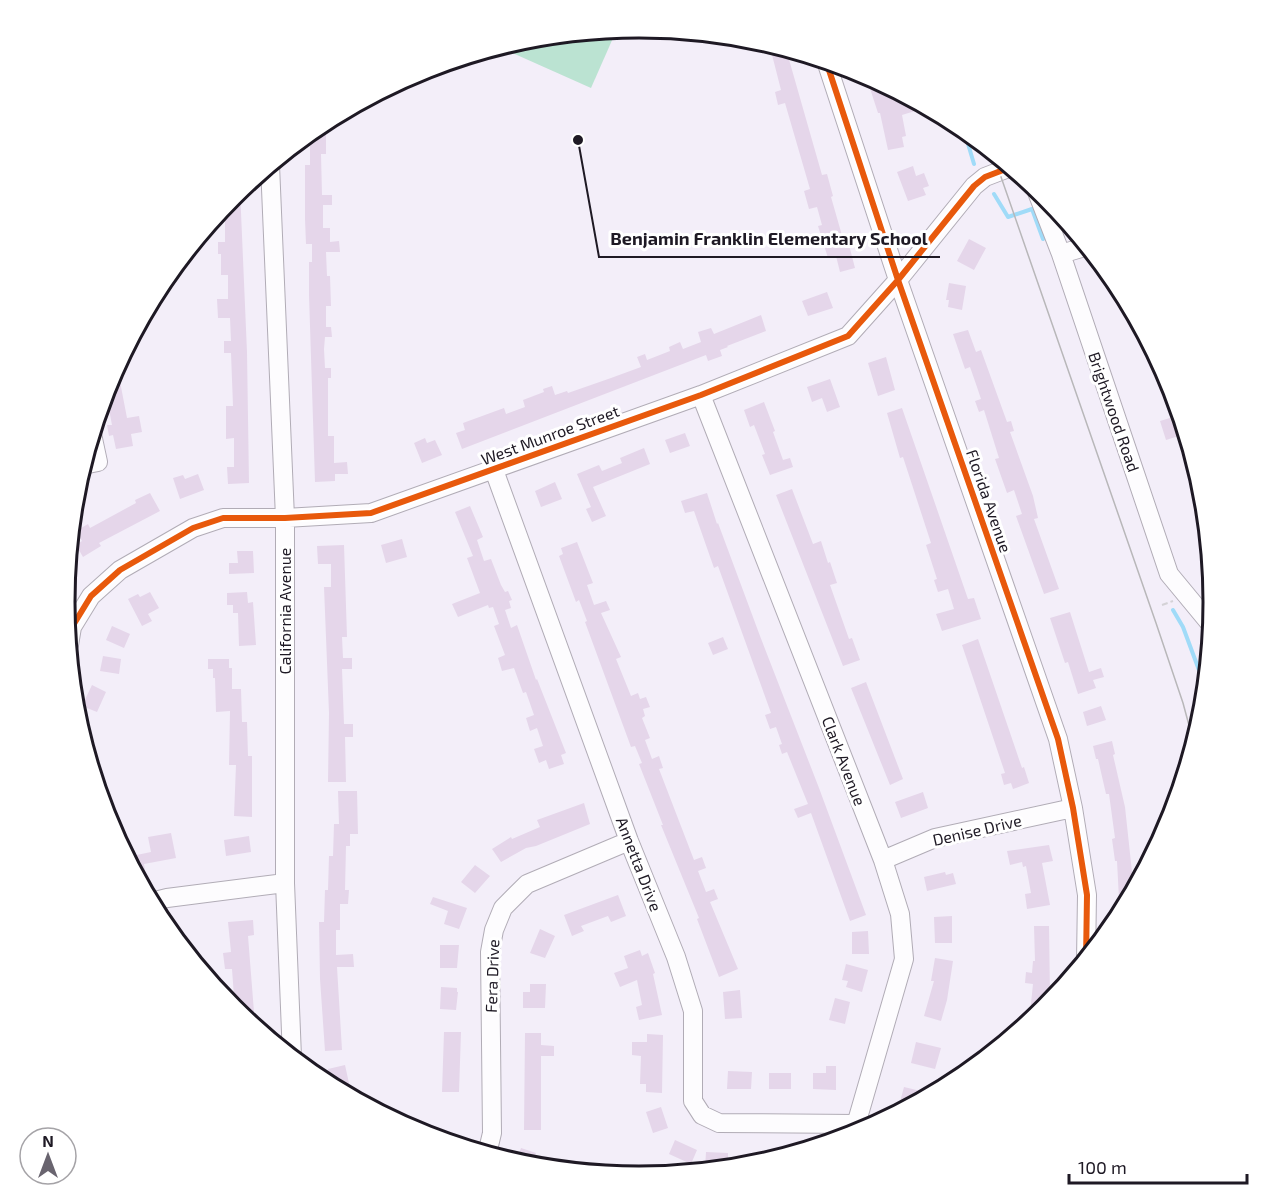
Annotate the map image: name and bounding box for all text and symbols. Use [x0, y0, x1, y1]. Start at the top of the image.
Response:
callout: Benjamin Franklin Elementary School [599, 221, 940, 257]
text: Benjamin Franklin Elementary School [610, 227, 928, 249]
street label: Brightwood Road [1085, 349, 1144, 474]
street label: West Munroe Street [478, 401, 622, 468]
street label: Florida Avenue [963, 447, 1016, 555]
street label: California Avenue [275, 548, 294, 674]
street label: Clark Avenue [819, 714, 870, 808]
street label: Denise Drive [931, 810, 1023, 849]
street label: Annetta Drive [613, 814, 666, 914]
street label: Fera Drive [481, 939, 502, 1013]
north arrow [18, 1126, 78, 1186]
text: N [42, 1131, 54, 1150]
scale bar [1069, 1147, 1248, 1185]
text: 100 m [1078, 1156, 1127, 1178]

